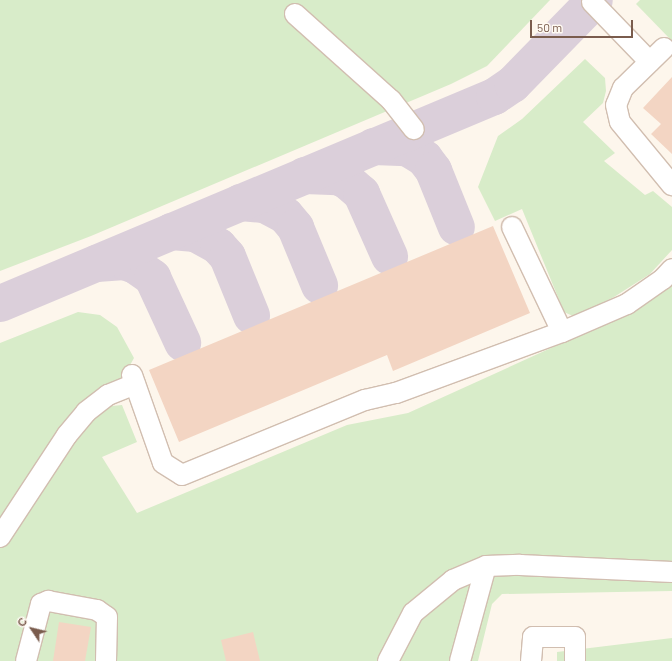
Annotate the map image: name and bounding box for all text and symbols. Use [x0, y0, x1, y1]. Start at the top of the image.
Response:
scale bar [532, 12, 635, 38]
text: 50 m [537, 20, 562, 34]
north arrow [12, 609, 52, 649]
text: С [14, 615, 29, 629]

